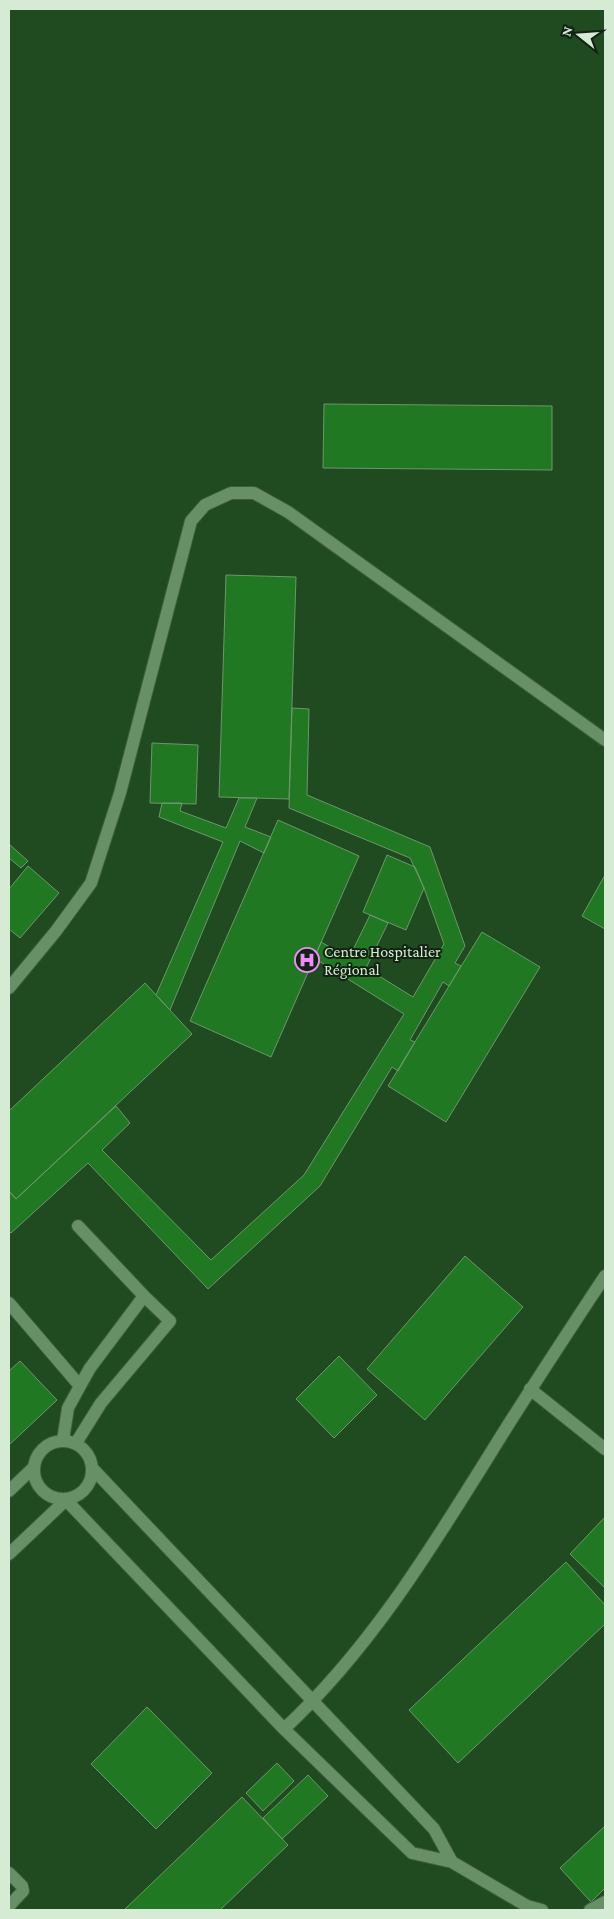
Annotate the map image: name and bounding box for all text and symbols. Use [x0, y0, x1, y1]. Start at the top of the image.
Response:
north arrow [554, 10, 604, 60]
text: N [558, 24, 576, 38]
place label: Centre Hospitalier Régional [324, 943, 441, 979]
hospital icon: Centre Hospitalier Régional [294, 947, 320, 973]

